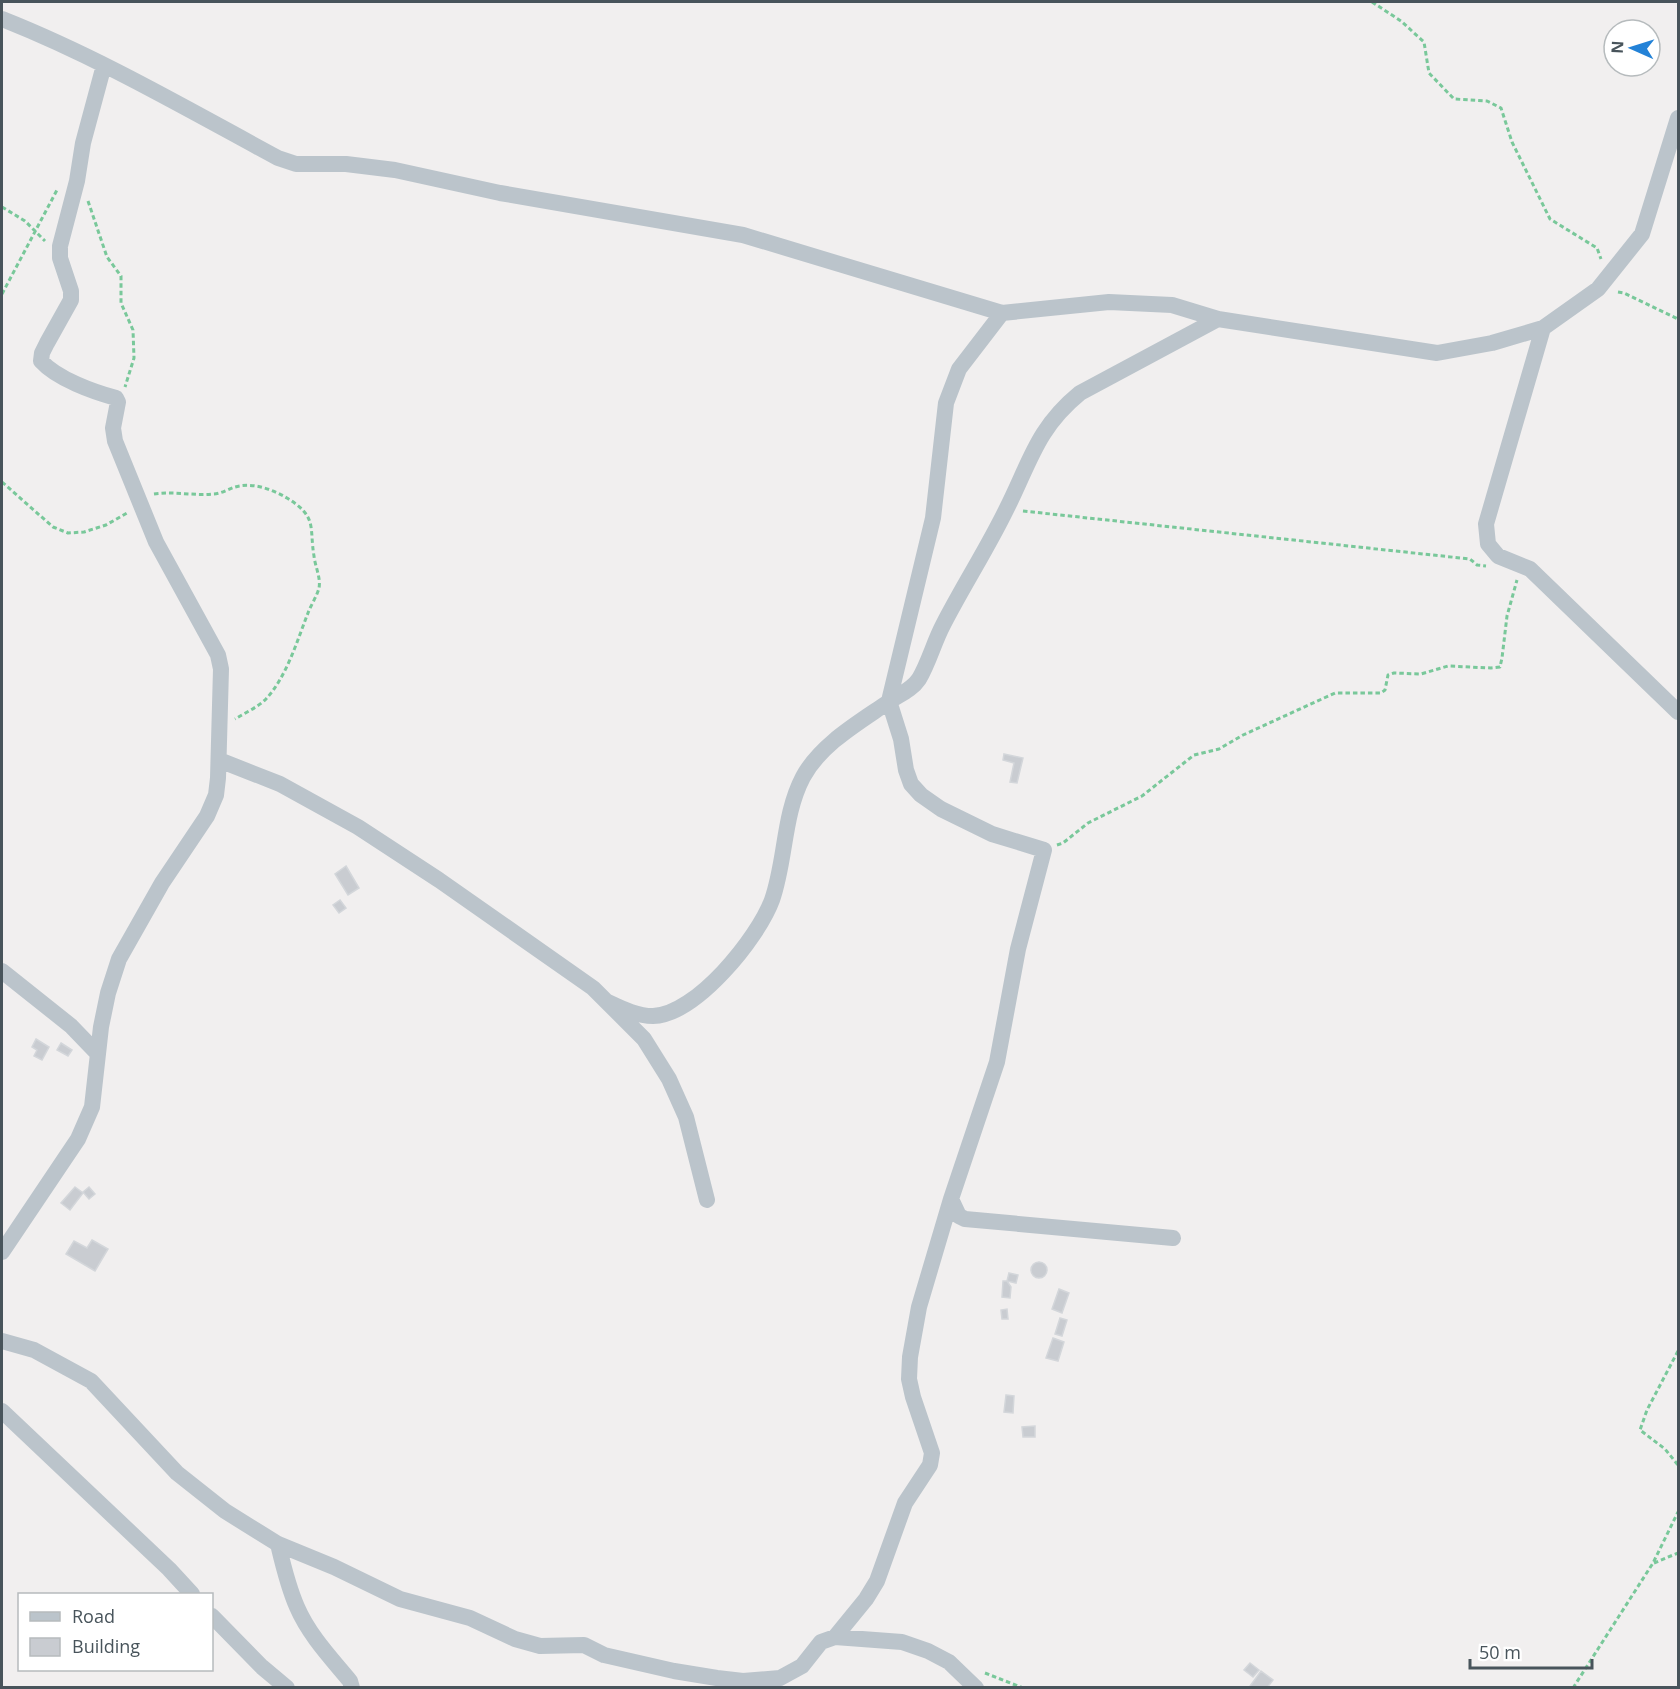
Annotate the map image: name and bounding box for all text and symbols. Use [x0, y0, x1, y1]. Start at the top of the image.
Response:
north arrow [1602, 18, 1662, 78]
text: N [1606, 40, 1628, 54]
legend [18, 1593, 213, 1671]
text: Road [72, 1604, 115, 1628]
scale bar [1470, 1632, 1592, 1670]
text: Building [72, 1634, 140, 1658]
text: 50 m [1479, 1640, 1521, 1664]

